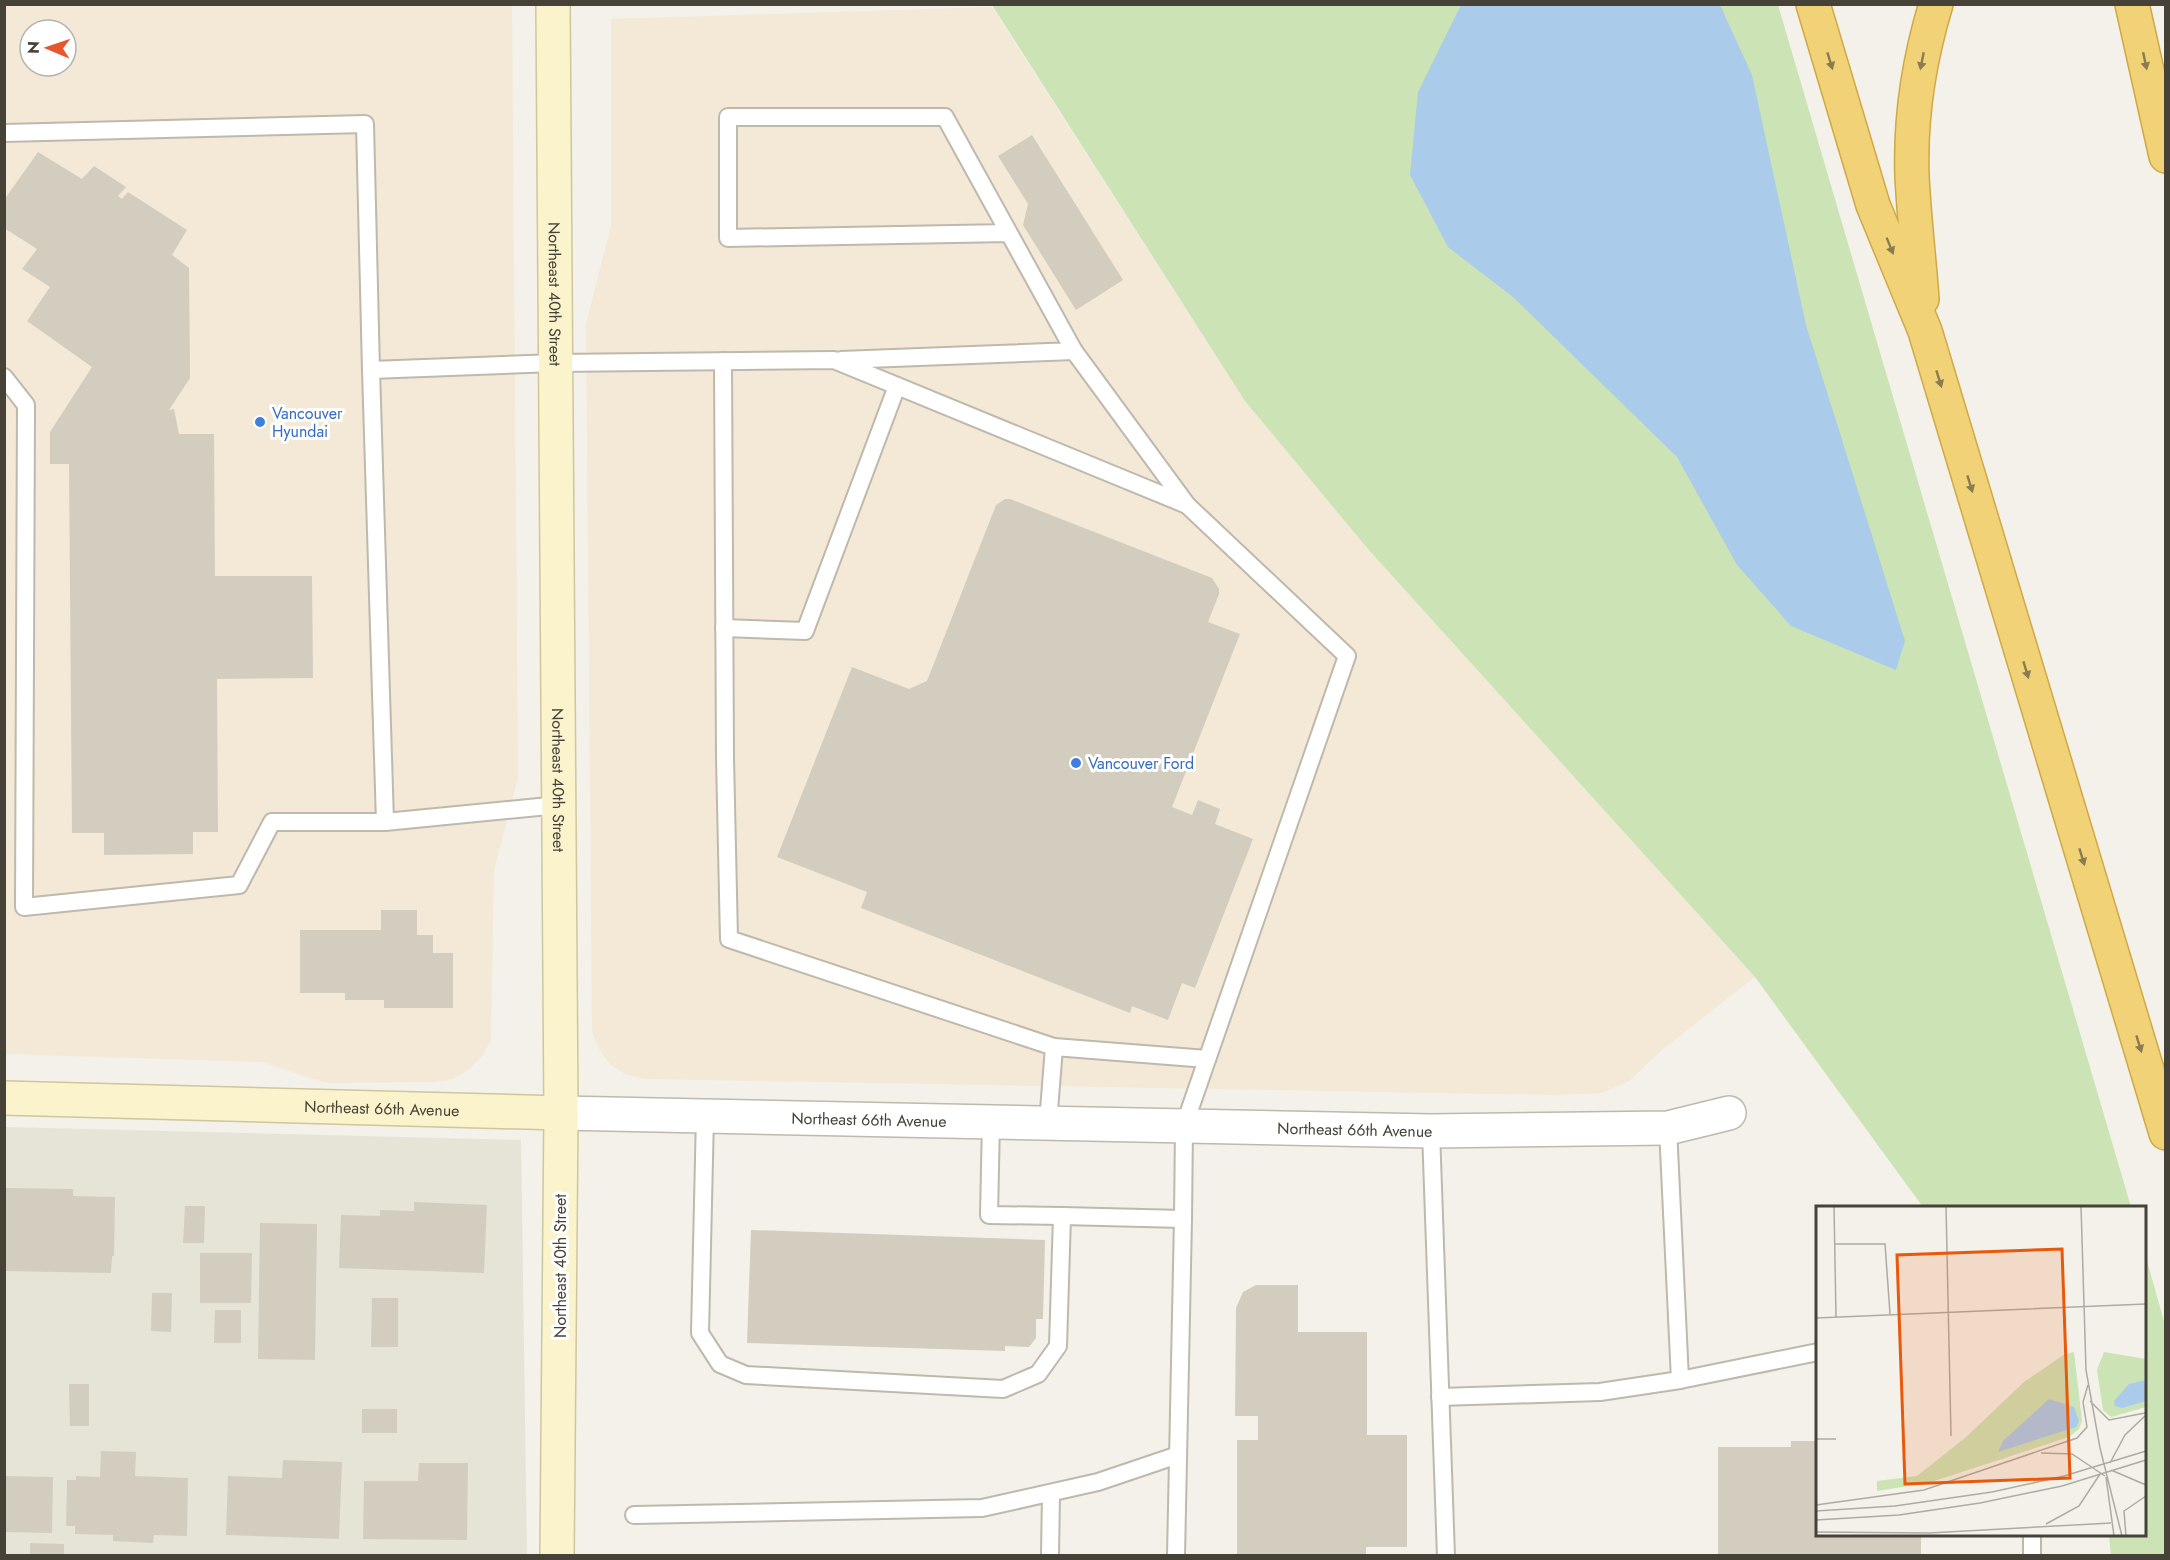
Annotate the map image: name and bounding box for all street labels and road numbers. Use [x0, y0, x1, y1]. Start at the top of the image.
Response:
street label: Northeast 40th Street [543, 222, 567, 366]
street label: Northeast 40th Street [546, 708, 570, 852]
street label: Northeast 66th Avenue [304, 1095, 460, 1122]
street label: Northeast 66th Avenue [791, 1107, 947, 1133]
street label: Northeast 66th Avenue [1277, 1117, 1433, 1143]
street label: Northeast 40th Street [549, 1194, 572, 1338]

